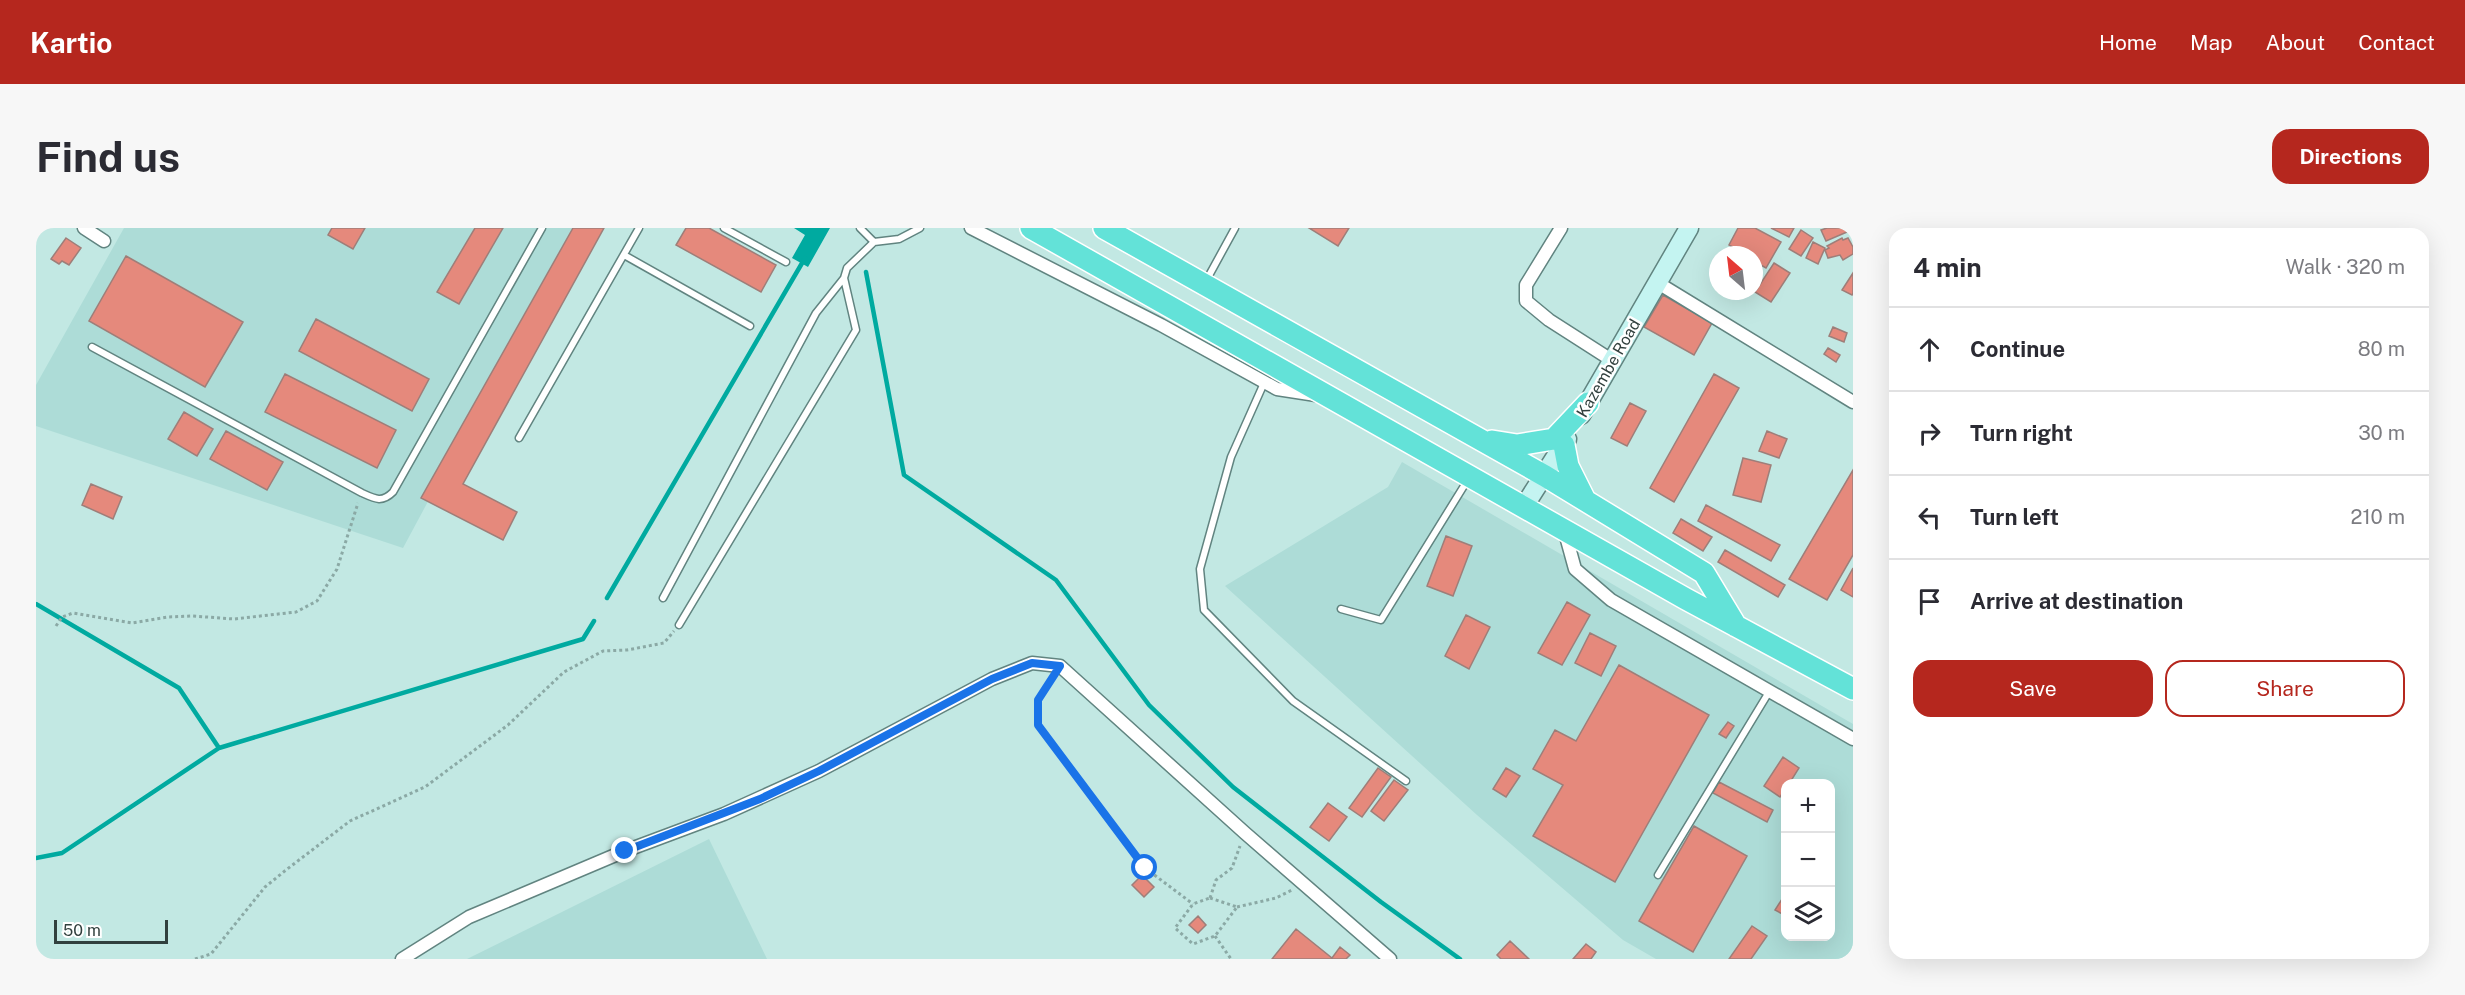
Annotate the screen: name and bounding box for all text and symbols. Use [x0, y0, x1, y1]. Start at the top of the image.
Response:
text: Kartio [30, 26, 112, 59]
text: Home [2099, 30, 2157, 55]
text: Map [2190, 30, 2233, 55]
text: About [2266, 30, 2325, 55]
text: Contact [2358, 30, 2435, 55]
button: Directions [2272, 129, 2429, 184]
text: Find us [36, 132, 180, 181]
north arrow [1709, 246, 1763, 300]
text: 4 min [1913, 252, 1982, 283]
text: Walk · 320 m [2285, 255, 2405, 279]
street label: Kazembe Road [1573, 316, 1644, 421]
icon: ahead [1913, 333, 1946, 366]
text: Continue [1970, 336, 2065, 362]
text: 80 m [2358, 337, 2405, 361]
icon: right [1913, 417, 1946, 450]
text: Turn right [1970, 420, 2073, 446]
text: 30 m [2358, 421, 2405, 445]
icon: left [1913, 501, 1946, 534]
text: Turn left [1970, 504, 2059, 530]
text: 210 m [2351, 505, 2405, 529]
icon: arrive [1913, 585, 1946, 618]
text: Arrive at destination [1970, 588, 2183, 614]
button: Save [1913, 660, 2153, 717]
button: Share [2165, 660, 2405, 717]
map controls [1781, 779, 1835, 941]
button: + [1781, 779, 1835, 833]
button: − [1781, 833, 1835, 887]
route end [611, 837, 637, 863]
route start [1131, 854, 1157, 880]
button: layers [1781, 887, 1835, 941]
scale bar [54, 917, 168, 944]
text: 50 m [63, 921, 101, 940]

